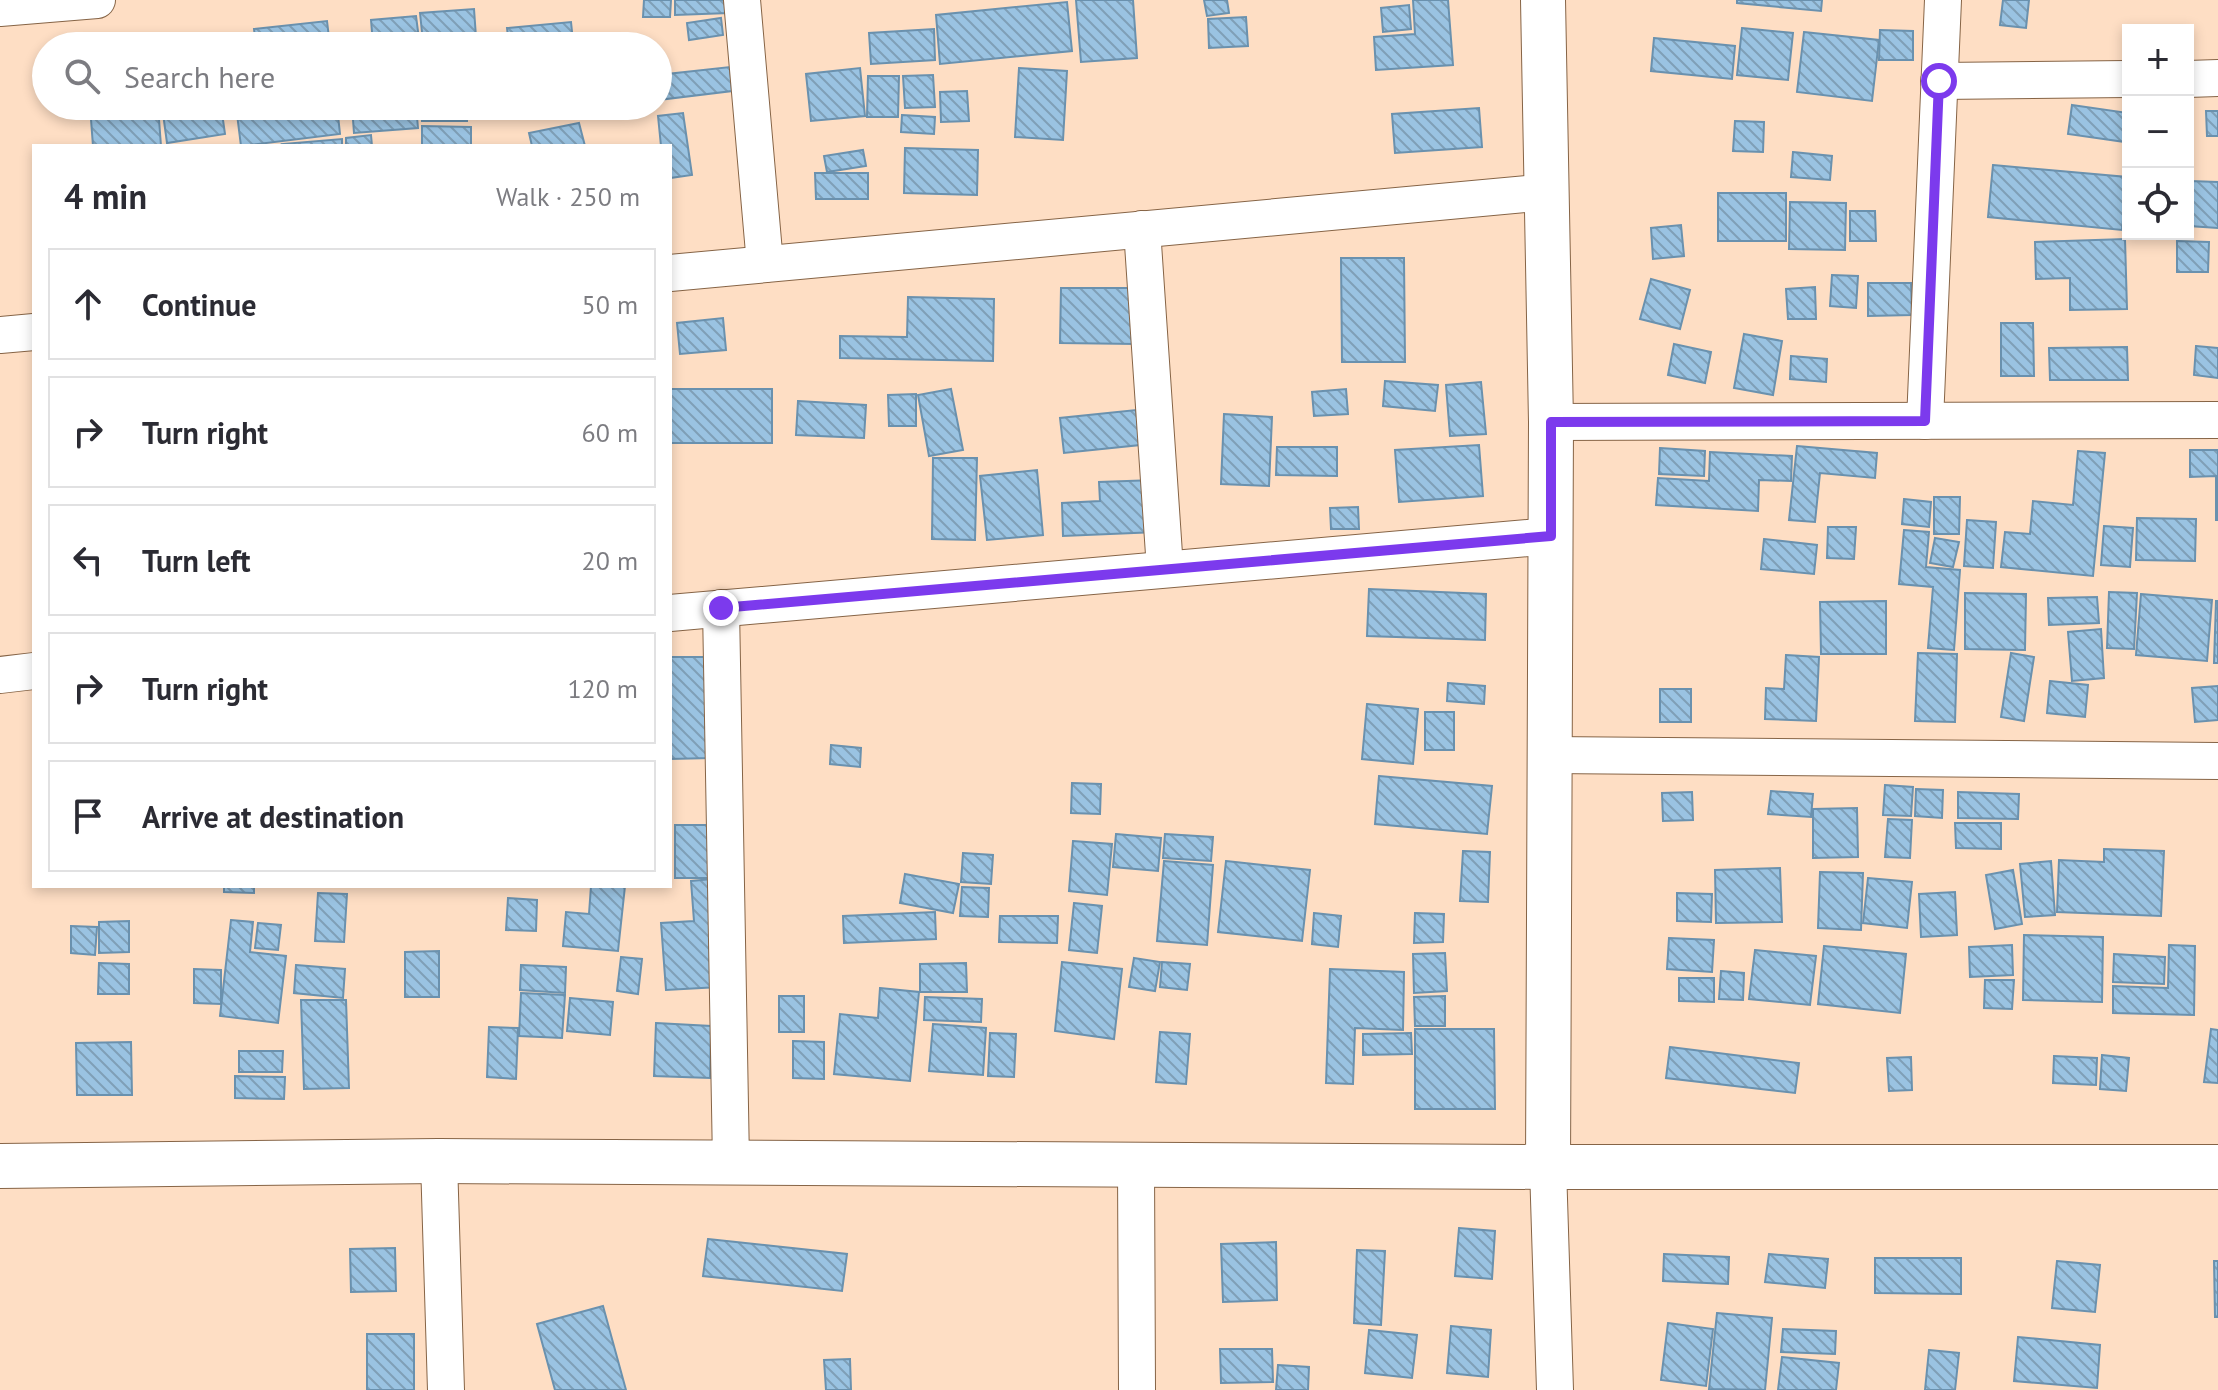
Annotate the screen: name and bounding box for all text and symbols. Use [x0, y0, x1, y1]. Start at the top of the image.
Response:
map controls [2122, 24, 2194, 240]
button: + [2122, 24, 2194, 96]
search box [32, 32, 672, 120]
icon: search [60, 54, 104, 98]
text: Search here [124, 57, 275, 96]
route start [1921, 63, 1957, 99]
button: − [2122, 96, 2194, 168]
button: locate [2122, 168, 2194, 240]
text: 4 min [64, 174, 147, 218]
text: Walk · 250 m [496, 180, 640, 213]
icon: ahead [66, 282, 110, 326]
text: Continue [142, 285, 256, 324]
text: 50 m [582, 288, 638, 321]
icon: right [66, 410, 110, 454]
text: Turn right [142, 413, 268, 452]
text: 60 m [582, 416, 638, 449]
icon: left [66, 538, 110, 582]
text: Turn left [142, 541, 250, 580]
text: 20 m [582, 544, 638, 577]
route end [703, 590, 739, 626]
icon: right [66, 666, 110, 710]
text: Turn right [142, 669, 268, 708]
text: 120 m [567, 672, 638, 705]
icon: arrive [66, 794, 110, 838]
text: Arrive at destination [142, 797, 404, 836]

